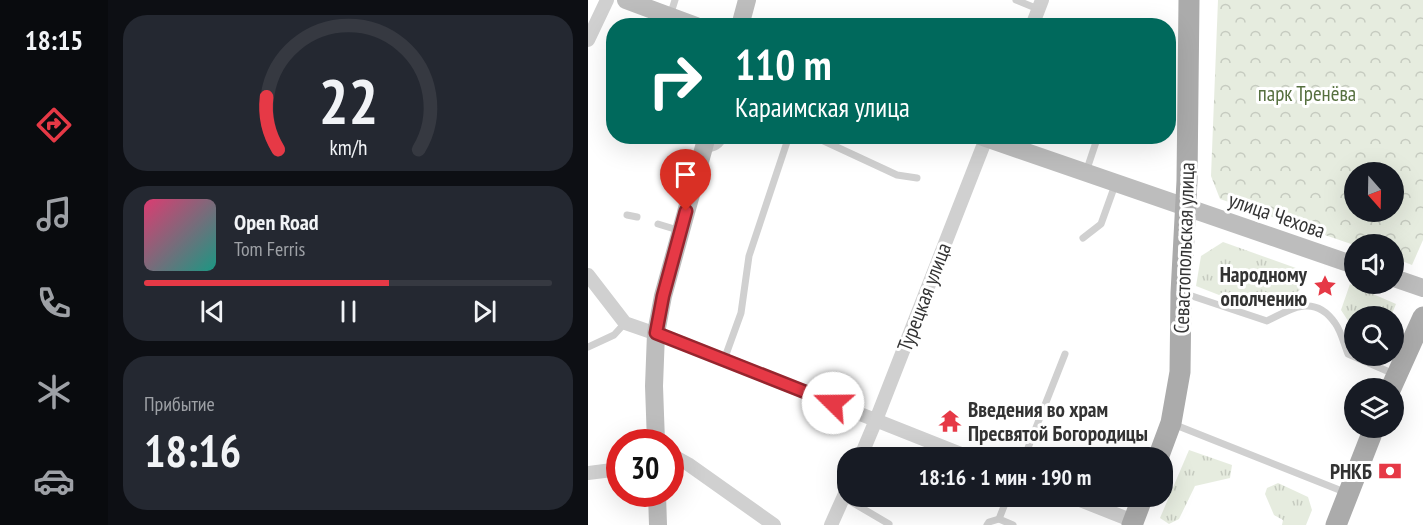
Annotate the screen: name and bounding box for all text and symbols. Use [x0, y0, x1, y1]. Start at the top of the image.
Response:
text: 18:15 [25, 23, 83, 57]
text: 110 m [735, 37, 832, 92]
icon: right [636, 42, 714, 120]
text: 22 [318, 60, 378, 141]
park label: парк Тренёва [1258, 80, 1356, 107]
text: Караимская улица [735, 90, 910, 124]
icon: directions [33, 104, 75, 146]
text: km/h [329, 133, 367, 161]
pin [660, 149, 711, 211]
icon: arrive [669, 158, 702, 191]
street label: Севастопольская улица [1168, 162, 1200, 334]
north arrow [1344, 162, 1404, 222]
map controls [1344, 162, 1404, 438]
street label: улица Чехова [1225, 186, 1329, 244]
icon: music [33, 193, 75, 235]
text: Open Road [234, 208, 319, 236]
button: sound [1344, 234, 1404, 294]
text: Tom Ferris [234, 236, 305, 262]
street label: Турецкая улица [891, 239, 957, 355]
place label: Народному ополчению [1220, 261, 1308, 312]
place icon: Народному ополчению [1312, 273, 1338, 299]
icon: phone [33, 282, 75, 324]
icon: previous [196, 295, 229, 328]
icon: pause [332, 295, 365, 328]
icon: next [468, 295, 501, 328]
button: search [1344, 306, 1404, 366]
icon: climate [33, 371, 75, 413]
position arrow [801, 371, 865, 435]
button: layers [1344, 378, 1404, 438]
text: Прибытие [144, 391, 215, 417]
place label: Введения во храм Пресвятой Богородицы [968, 396, 1148, 447]
temple icon: Введения во храм Пресвятой Богородицы [937, 408, 963, 434]
text: 18:16 [144, 421, 241, 479]
speed limit sign: 30 [606, 429, 684, 507]
place label: РНКБ [1330, 458, 1372, 485]
bank icon: РНКБ [1377, 458, 1403, 484]
icon: car [33, 460, 75, 502]
text: 18:16 · 1 мин · 190 m [919, 463, 1091, 491]

